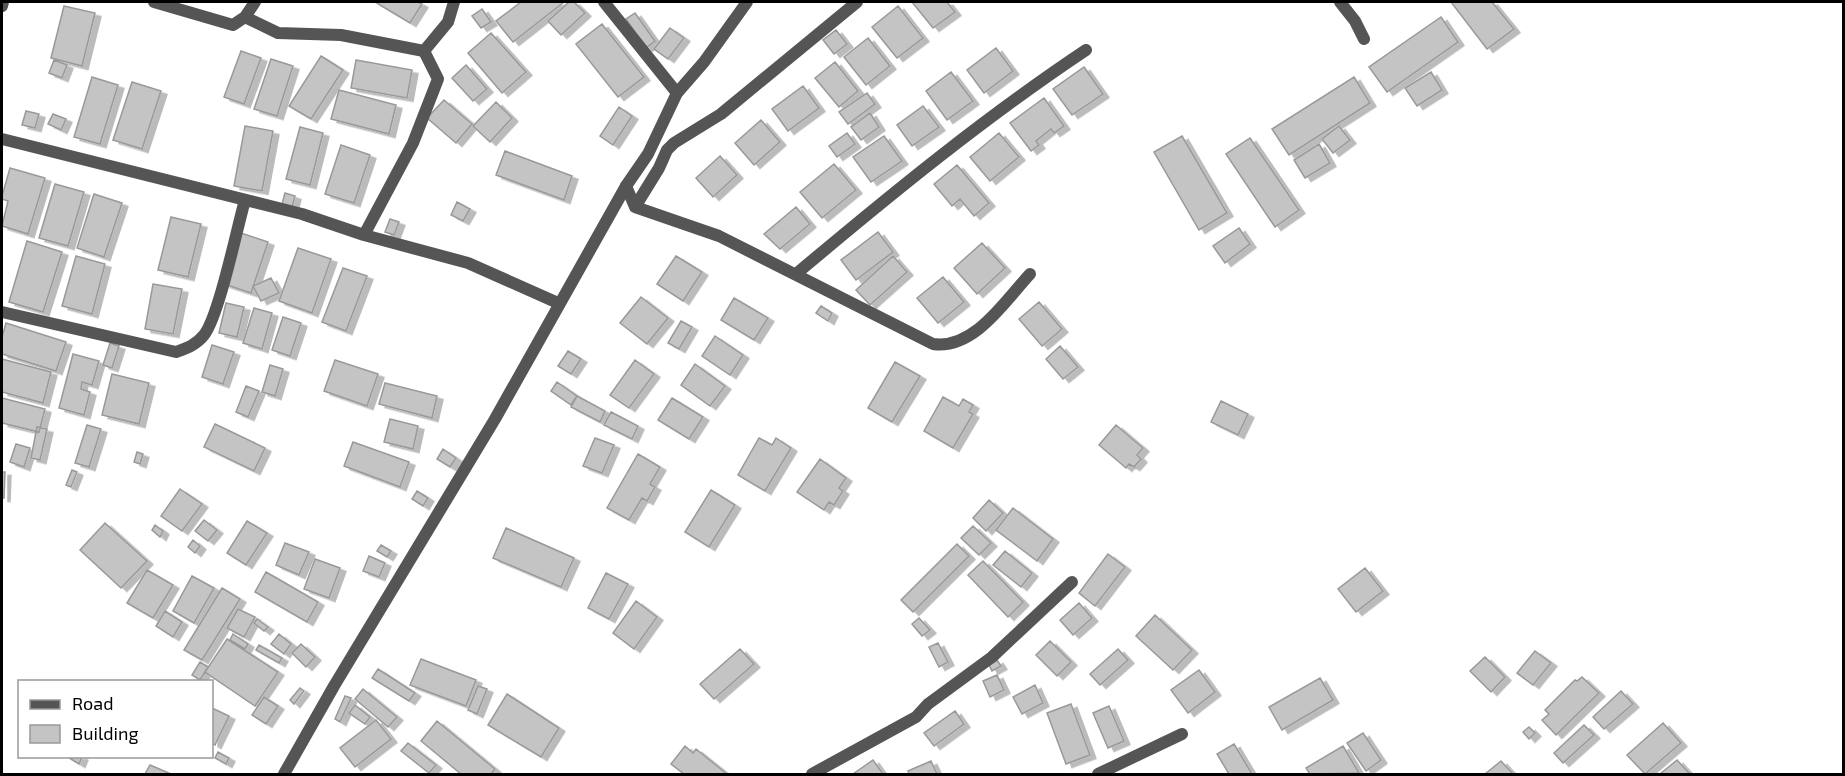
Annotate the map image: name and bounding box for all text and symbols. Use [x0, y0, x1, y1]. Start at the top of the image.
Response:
legend [18, 680, 213, 758]
text: Road [72, 692, 113, 714]
text: Building [72, 722, 139, 744]

